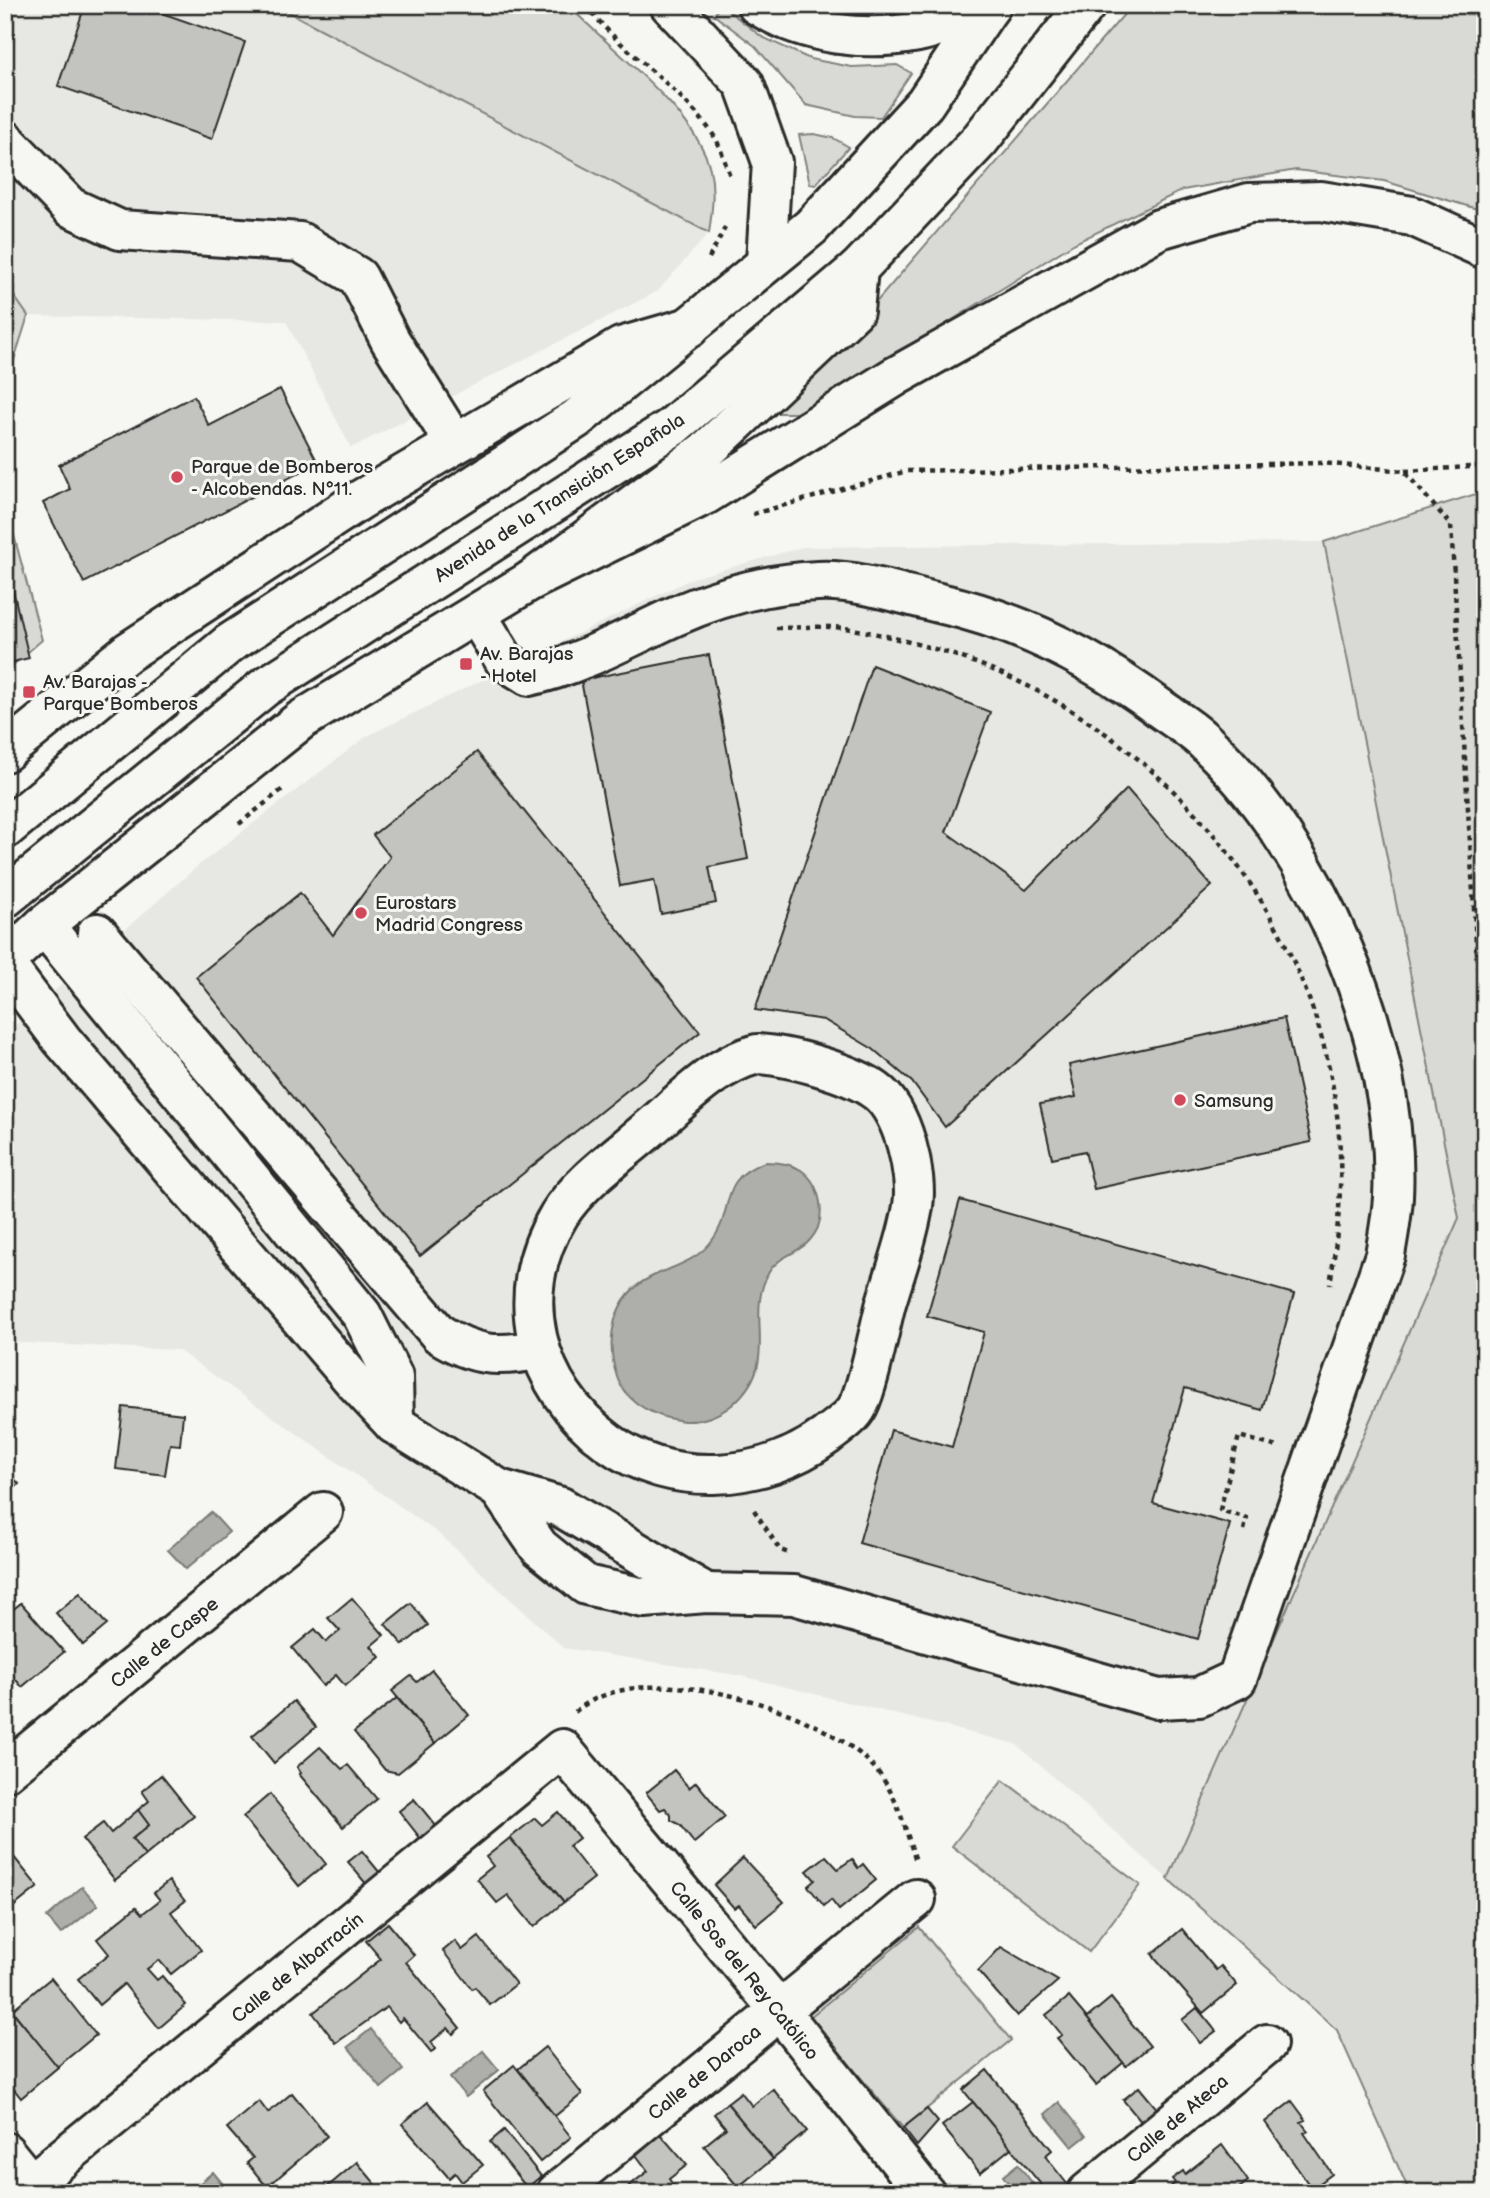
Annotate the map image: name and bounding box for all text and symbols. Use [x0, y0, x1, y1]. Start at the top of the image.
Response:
street label: Avenida de la Transición Española [430, 409, 689, 588]
place label: Parque de Bomberos - Alcobendas. Nº11. [191, 456, 373, 501]
marker: Parque de Bomberos - Alcobendas. Nº11. [169, 469, 185, 485]
place label: Av. Barajas - Hotel [480, 643, 573, 688]
marker: Av. Barajas - Hotel [458, 656, 474, 672]
place label: Av. Barajas - Parque Bomberos [43, 671, 198, 716]
marker: Av. Barajas - Parque Bomberos [21, 684, 37, 700]
place label: Eurostars Madrid Congress [375, 892, 523, 937]
marker: Eurostars Madrid Congress [353, 905, 369, 921]
place label: Samsung [1194, 1090, 1274, 1113]
marker: Samsung [1172, 1092, 1188, 1108]
street label: Calle de Caspe [106, 1593, 224, 1694]
street label: Calle Sos del Rey Católico [664, 1877, 823, 2065]
street label: Calle de Albarracín [227, 1908, 369, 2028]
street label: Calle de Daroca [644, 2021, 766, 2126]
street label: Calle de Ateca [1123, 2070, 1233, 2168]

